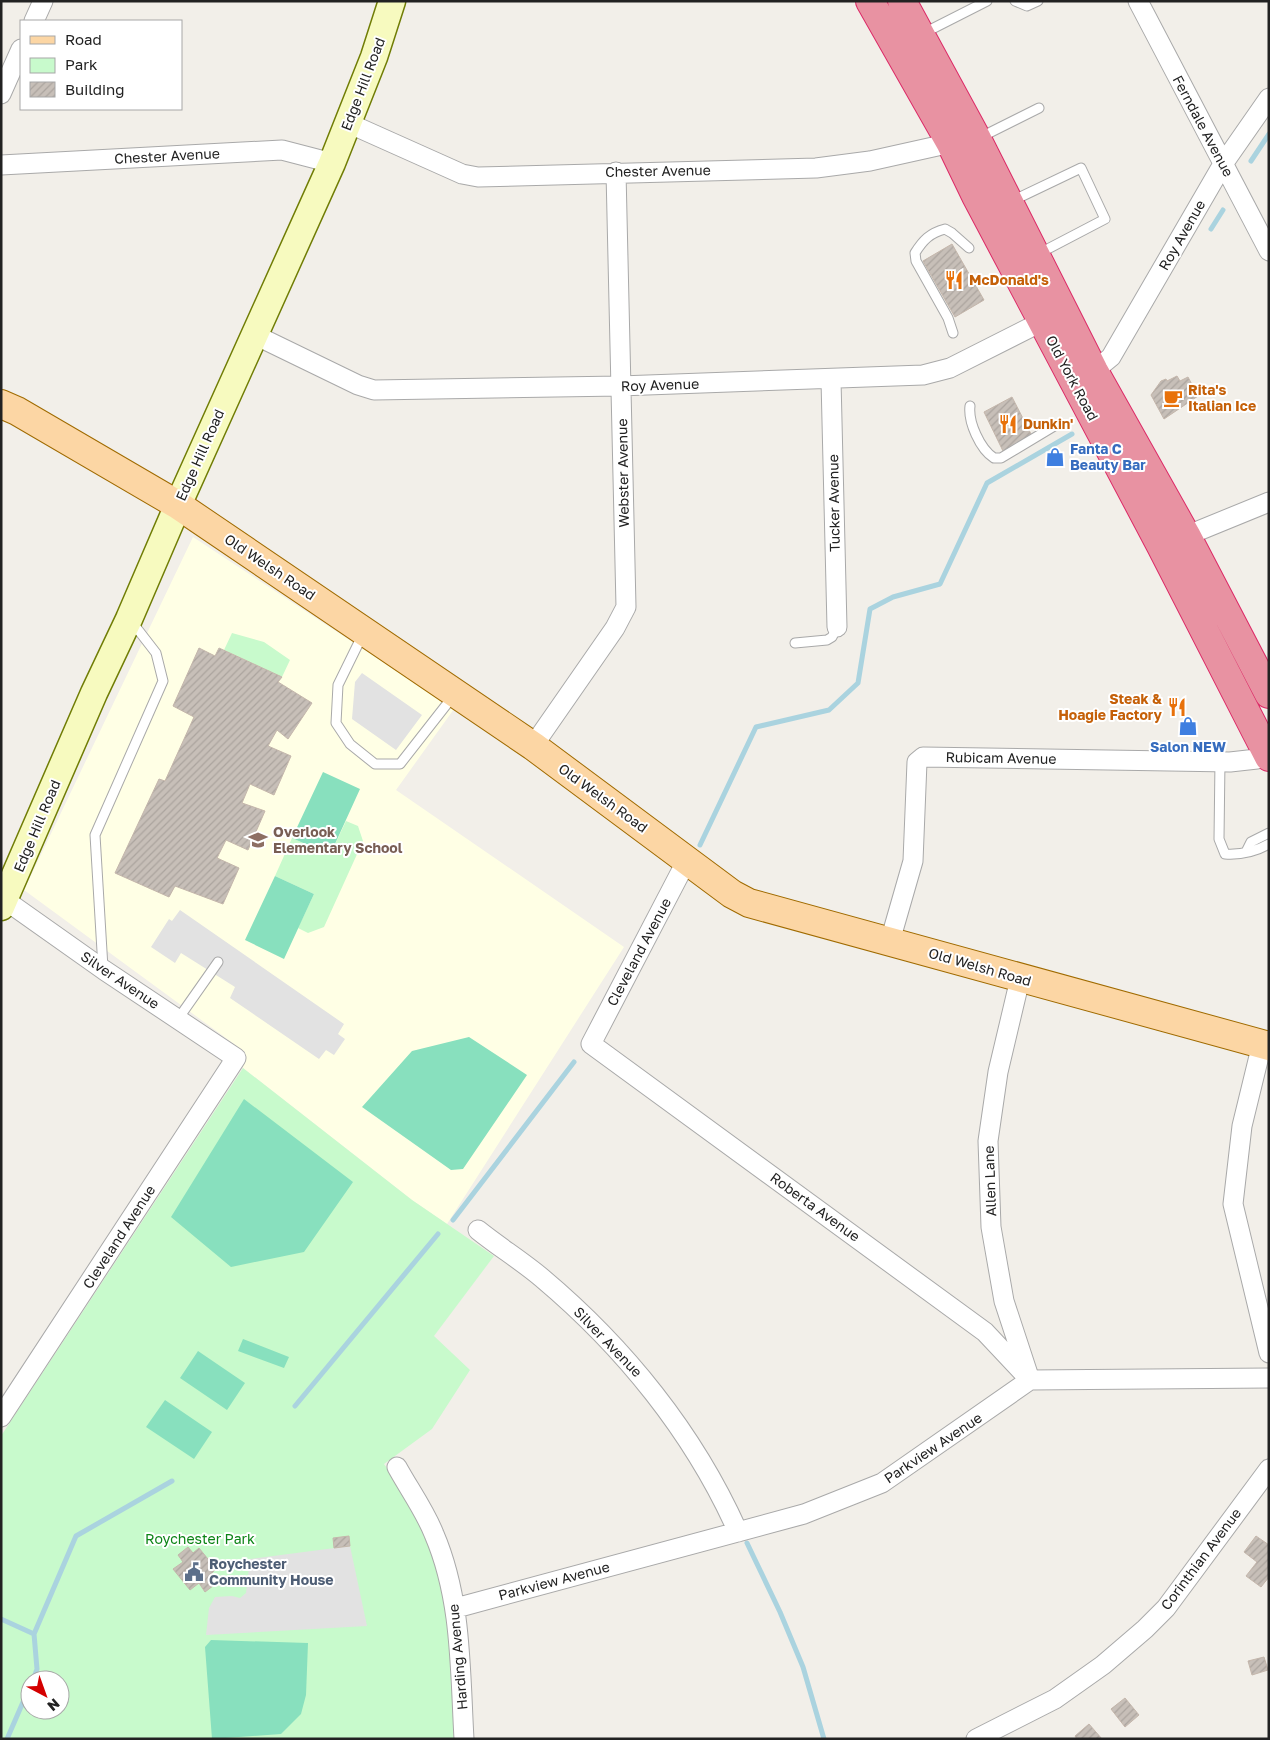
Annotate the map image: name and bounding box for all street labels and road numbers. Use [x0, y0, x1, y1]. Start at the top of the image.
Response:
street label: Edge Hill Road [337, 35, 388, 133]
street label: Ferndale Avenue [1170, 72, 1237, 179]
street label: Chester Avenue [114, 144, 220, 167]
street label: Chester Avenue [605, 161, 711, 180]
street label: Roy Avenue [1155, 197, 1208, 273]
street label: Old York Road [1043, 332, 1102, 423]
street label: Roy Avenue [621, 375, 699, 394]
street label: Edge Hill Road [172, 406, 227, 503]
street label: Webster Avenue [613, 418, 632, 528]
street label: Tucker Avenue [824, 454, 843, 552]
street label: Old Welsh Road [222, 530, 319, 603]
street label: Rubicam Avenue [945, 748, 1057, 767]
street label: Old Welsh Road [555, 760, 651, 836]
street label: Edge Hill Road [9, 777, 64, 874]
street label: Cleveland Avenue [603, 895, 674, 1009]
street label: Old Welsh Road [927, 944, 1033, 989]
street label: Silver Avenue [78, 947, 163, 1012]
street label: Allen Lane [980, 1145, 999, 1217]
street label: Roberta Avenue [767, 1168, 863, 1245]
street label: Cleveland Avenue [79, 1182, 158, 1292]
street label: Silver Avenue [571, 1303, 646, 1380]
street label: Parkview Avenue [881, 1409, 985, 1487]
street label: Corinthian Avenue [1157, 1504, 1244, 1613]
street label: Parkview Avenue [496, 1558, 611, 1604]
street label: Harding Avenue [444, 1603, 471, 1711]

